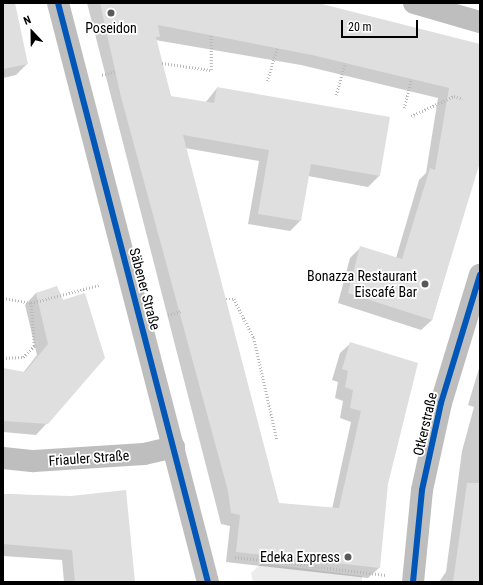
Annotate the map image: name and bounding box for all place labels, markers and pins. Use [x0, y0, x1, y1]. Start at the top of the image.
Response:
marker: Poseidon [106, 8, 116, 18]
place label: Poseidon [85, 20, 137, 36]
place label: Bonazza Restaurant Eiscafé Bar [307, 268, 417, 300]
marker: Bonazza Restaurant Eiscafé Bar [420, 279, 430, 289]
place label: Edeka Express [260, 549, 340, 565]
marker: Edeka Express [343, 552, 353, 562]

